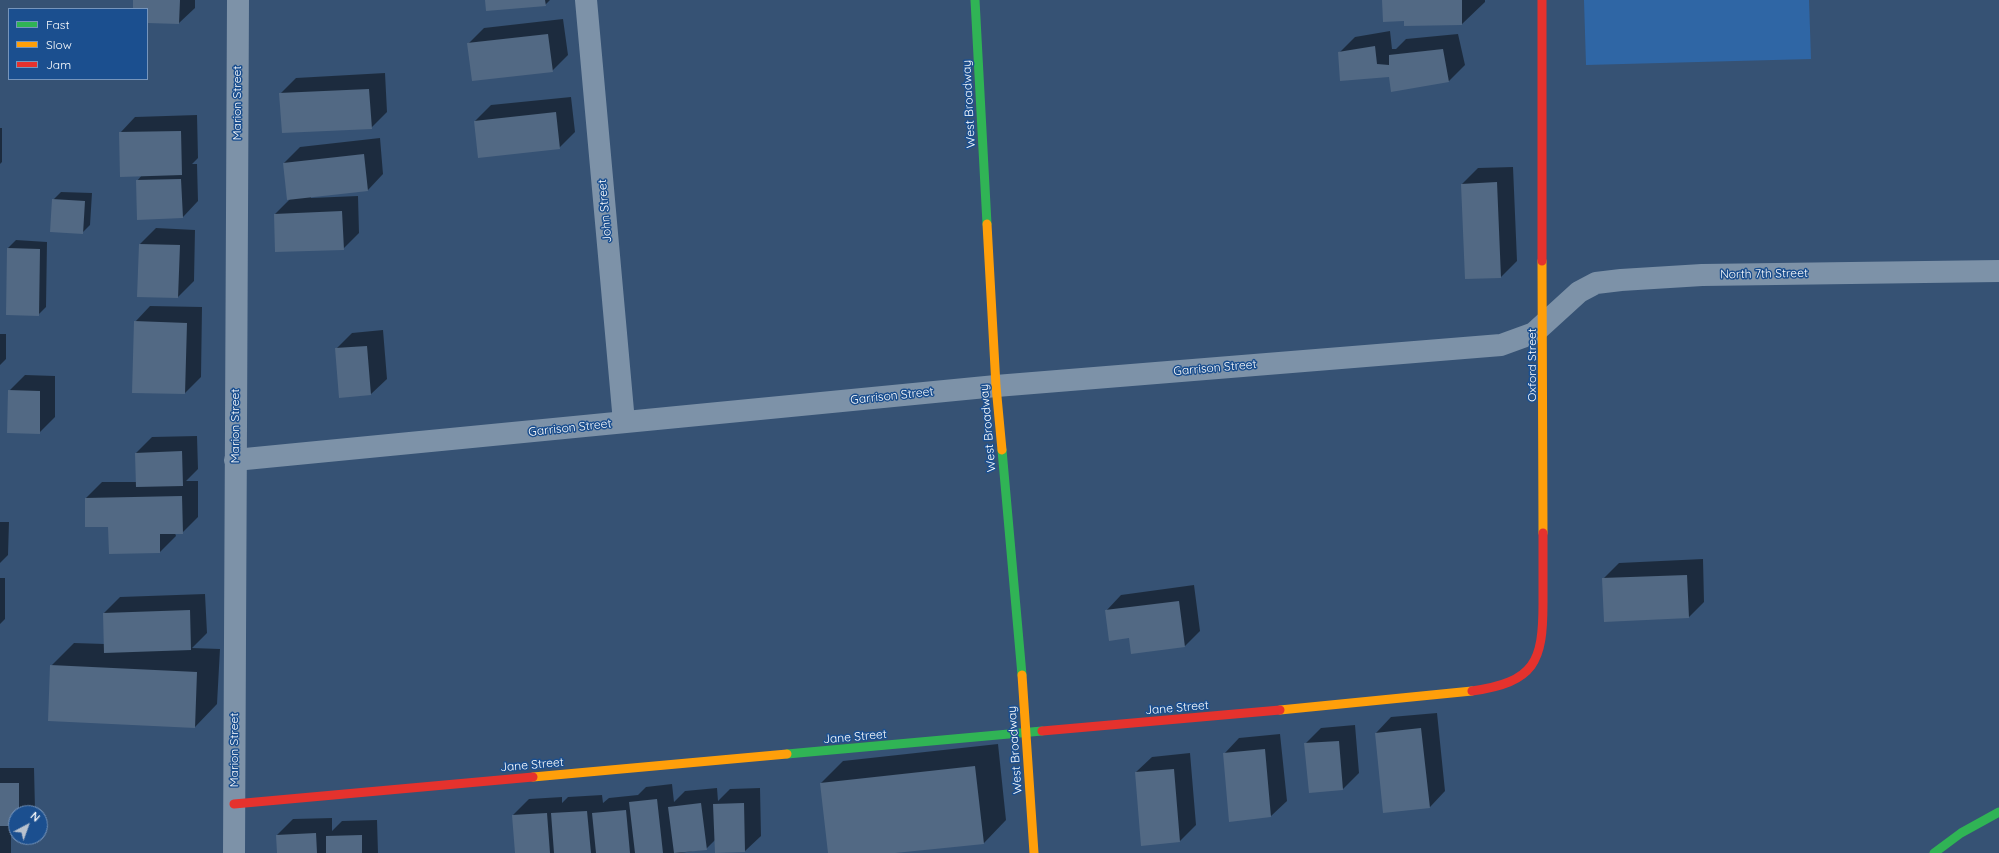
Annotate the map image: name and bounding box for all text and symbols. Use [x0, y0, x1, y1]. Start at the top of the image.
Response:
legend [8, 8, 148, 80]
text: Fast [46, 17, 70, 32]
text: Slow [46, 37, 72, 52]
text: Jam [46, 57, 71, 72]
street label: West Broadway [959, 60, 979, 148]
street label: Marion Street [230, 66, 244, 140]
street label: John Street [595, 179, 615, 243]
street label: North 7th Street [1720, 266, 1808, 282]
street label: Oxford Street [1525, 328, 1539, 402]
street label: Garrison Street [1173, 357, 1257, 379]
street label: West Broadway [977, 383, 999, 473]
street label: Garrison Street [850, 384, 934, 408]
street label: Marion Street [228, 389, 242, 463]
street label: Garrison Street [528, 416, 612, 440]
street label: Jane Street [1145, 698, 1209, 718]
street label: West Broadway [1005, 705, 1025, 795]
street label: Marion Street [227, 713, 241, 787]
street label: Jane Street [823, 727, 887, 747]
street label: Jane Street [500, 755, 564, 775]
north arrow [8, 805, 48, 845]
text: N [28, 809, 43, 825]

